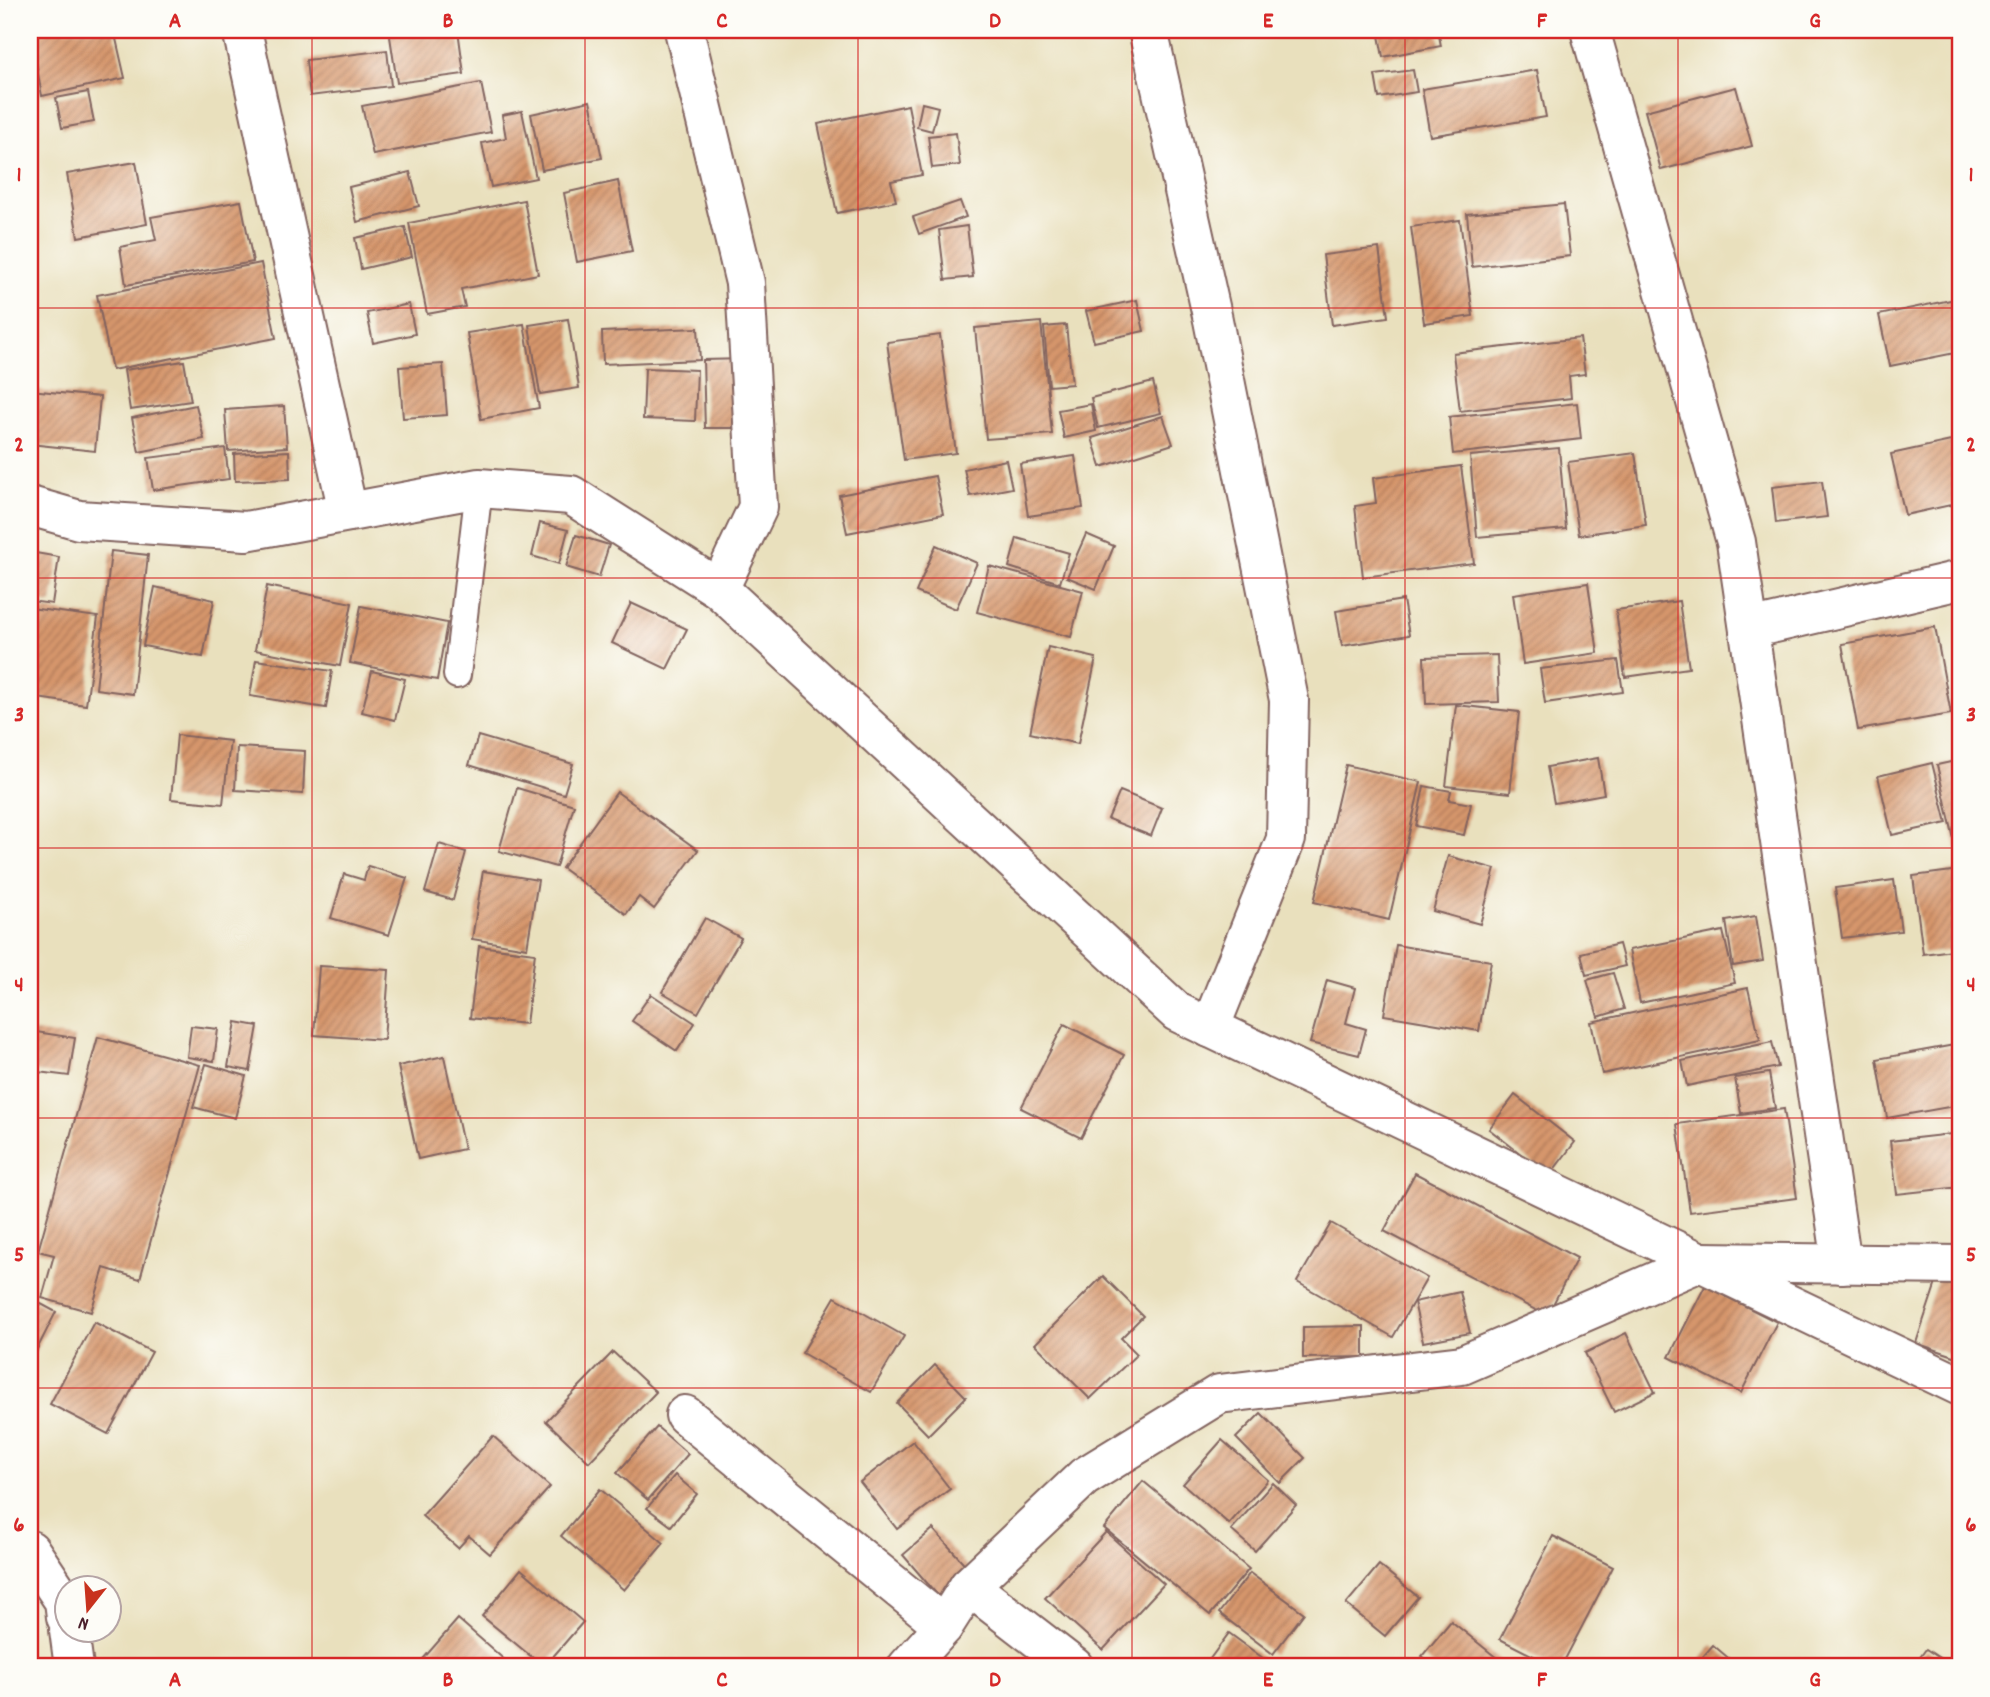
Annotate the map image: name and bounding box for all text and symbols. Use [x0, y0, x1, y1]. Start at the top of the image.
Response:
text: A [169, 6, 181, 39]
text: B [443, 6, 454, 39]
text: C [716, 6, 728, 39]
text: D [989, 6, 1001, 39]
text: E [1263, 6, 1274, 39]
text: F [1537, 6, 1548, 39]
text: G [1809, 6, 1821, 39]
text: 1 [16, 160, 22, 193]
text: 1 [1968, 160, 1974, 193]
text: 2 [14, 430, 24, 463]
text: 2 [1966, 430, 1976, 463]
text: 3 [14, 700, 24, 733]
text: 3 [1966, 700, 1976, 733]
text: 4 [14, 970, 24, 1003]
text: 4 [1966, 970, 1976, 1003]
text: 5 [14, 1240, 24, 1273]
text: 5 [1966, 1240, 1976, 1273]
text: 6 [13, 1510, 25, 1543]
text: 6 [1965, 1510, 1977, 1543]
north arrow [52, 1574, 122, 1644]
text: N [76, 1608, 92, 1636]
text: A [169, 1665, 181, 1697]
text: B [443, 1665, 454, 1697]
text: C [716, 1665, 728, 1697]
text: D [989, 1665, 1001, 1697]
text: E [1263, 1665, 1274, 1697]
text: F [1537, 1665, 1548, 1697]
text: G [1809, 1665, 1821, 1697]

